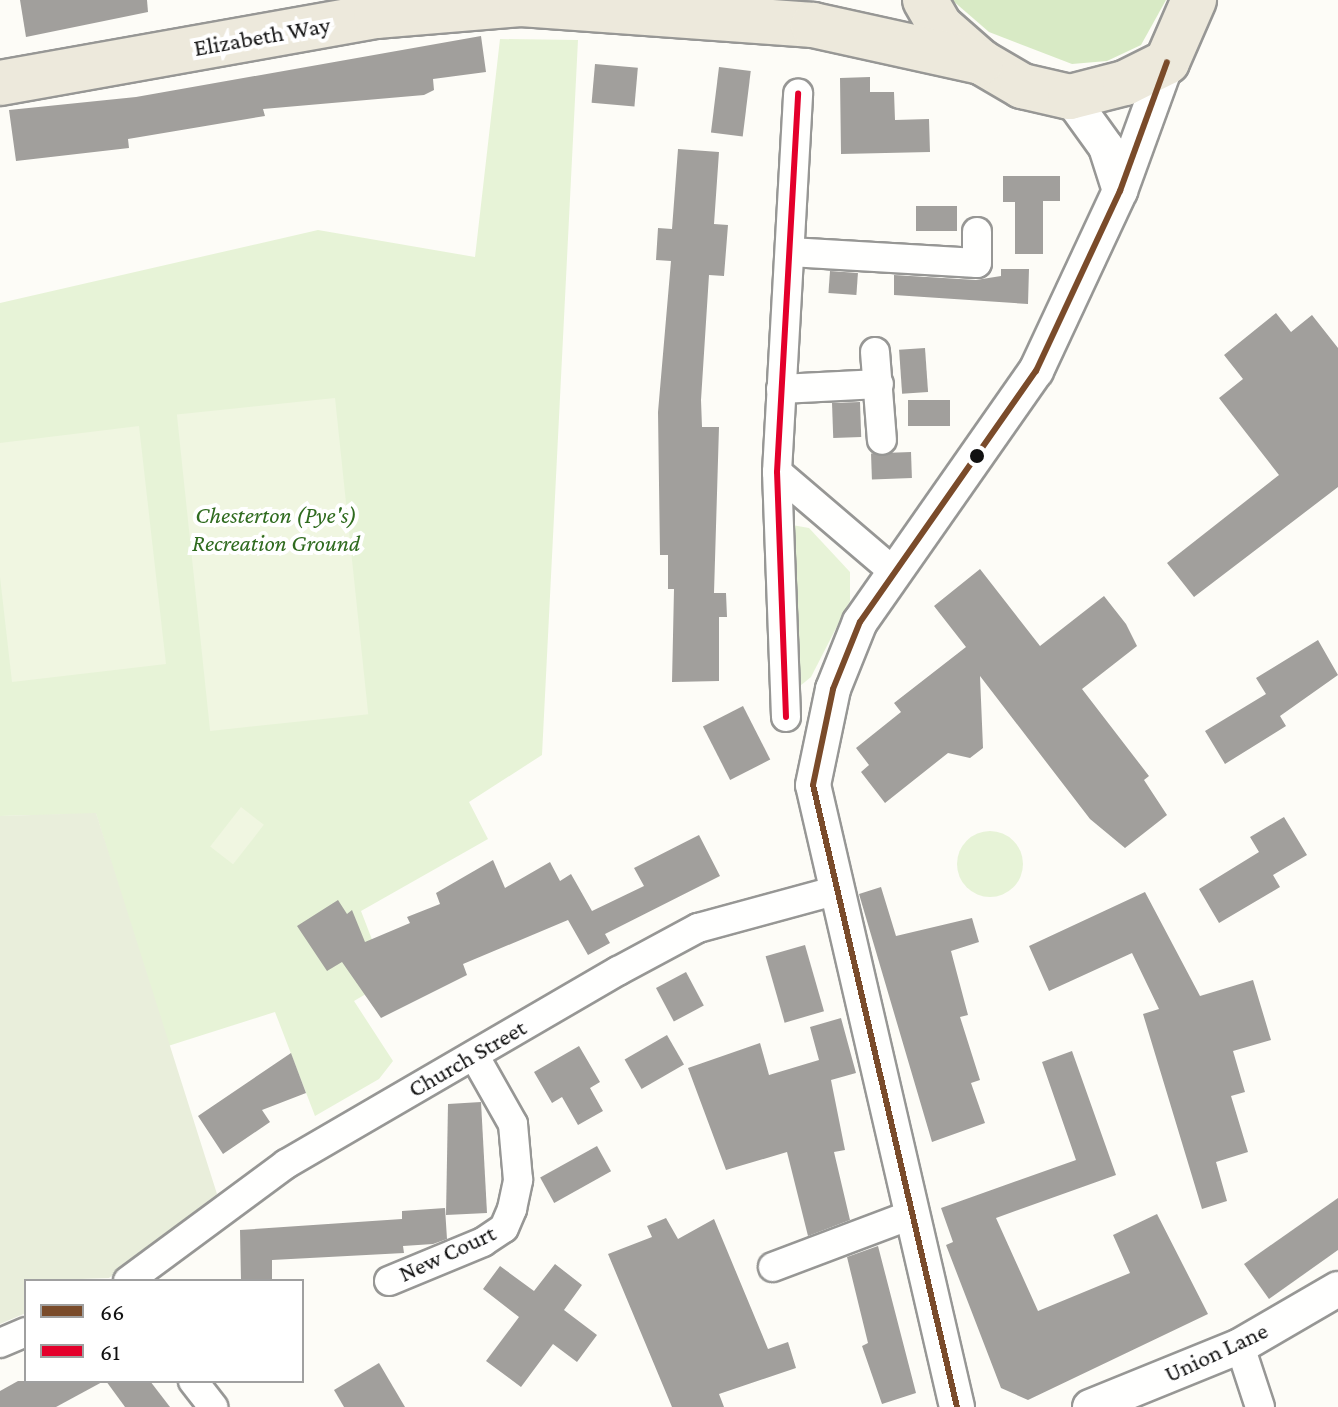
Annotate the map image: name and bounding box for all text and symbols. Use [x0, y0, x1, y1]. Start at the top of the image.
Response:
street label: Elizabeth Way [191, 10, 333, 62]
unlabelled marker [969, 448, 985, 464]
park label: Chesterton (Pye's) Recreation Ground [192, 501, 360, 557]
street label: Church Street [403, 1013, 531, 1103]
street label: New Court [394, 1218, 500, 1288]
legend [24, 1279, 304, 1383]
text: 66 [100, 1298, 124, 1325]
street label: Union Lane [1160, 1316, 1272, 1388]
text: 61 [100, 1338, 120, 1365]

